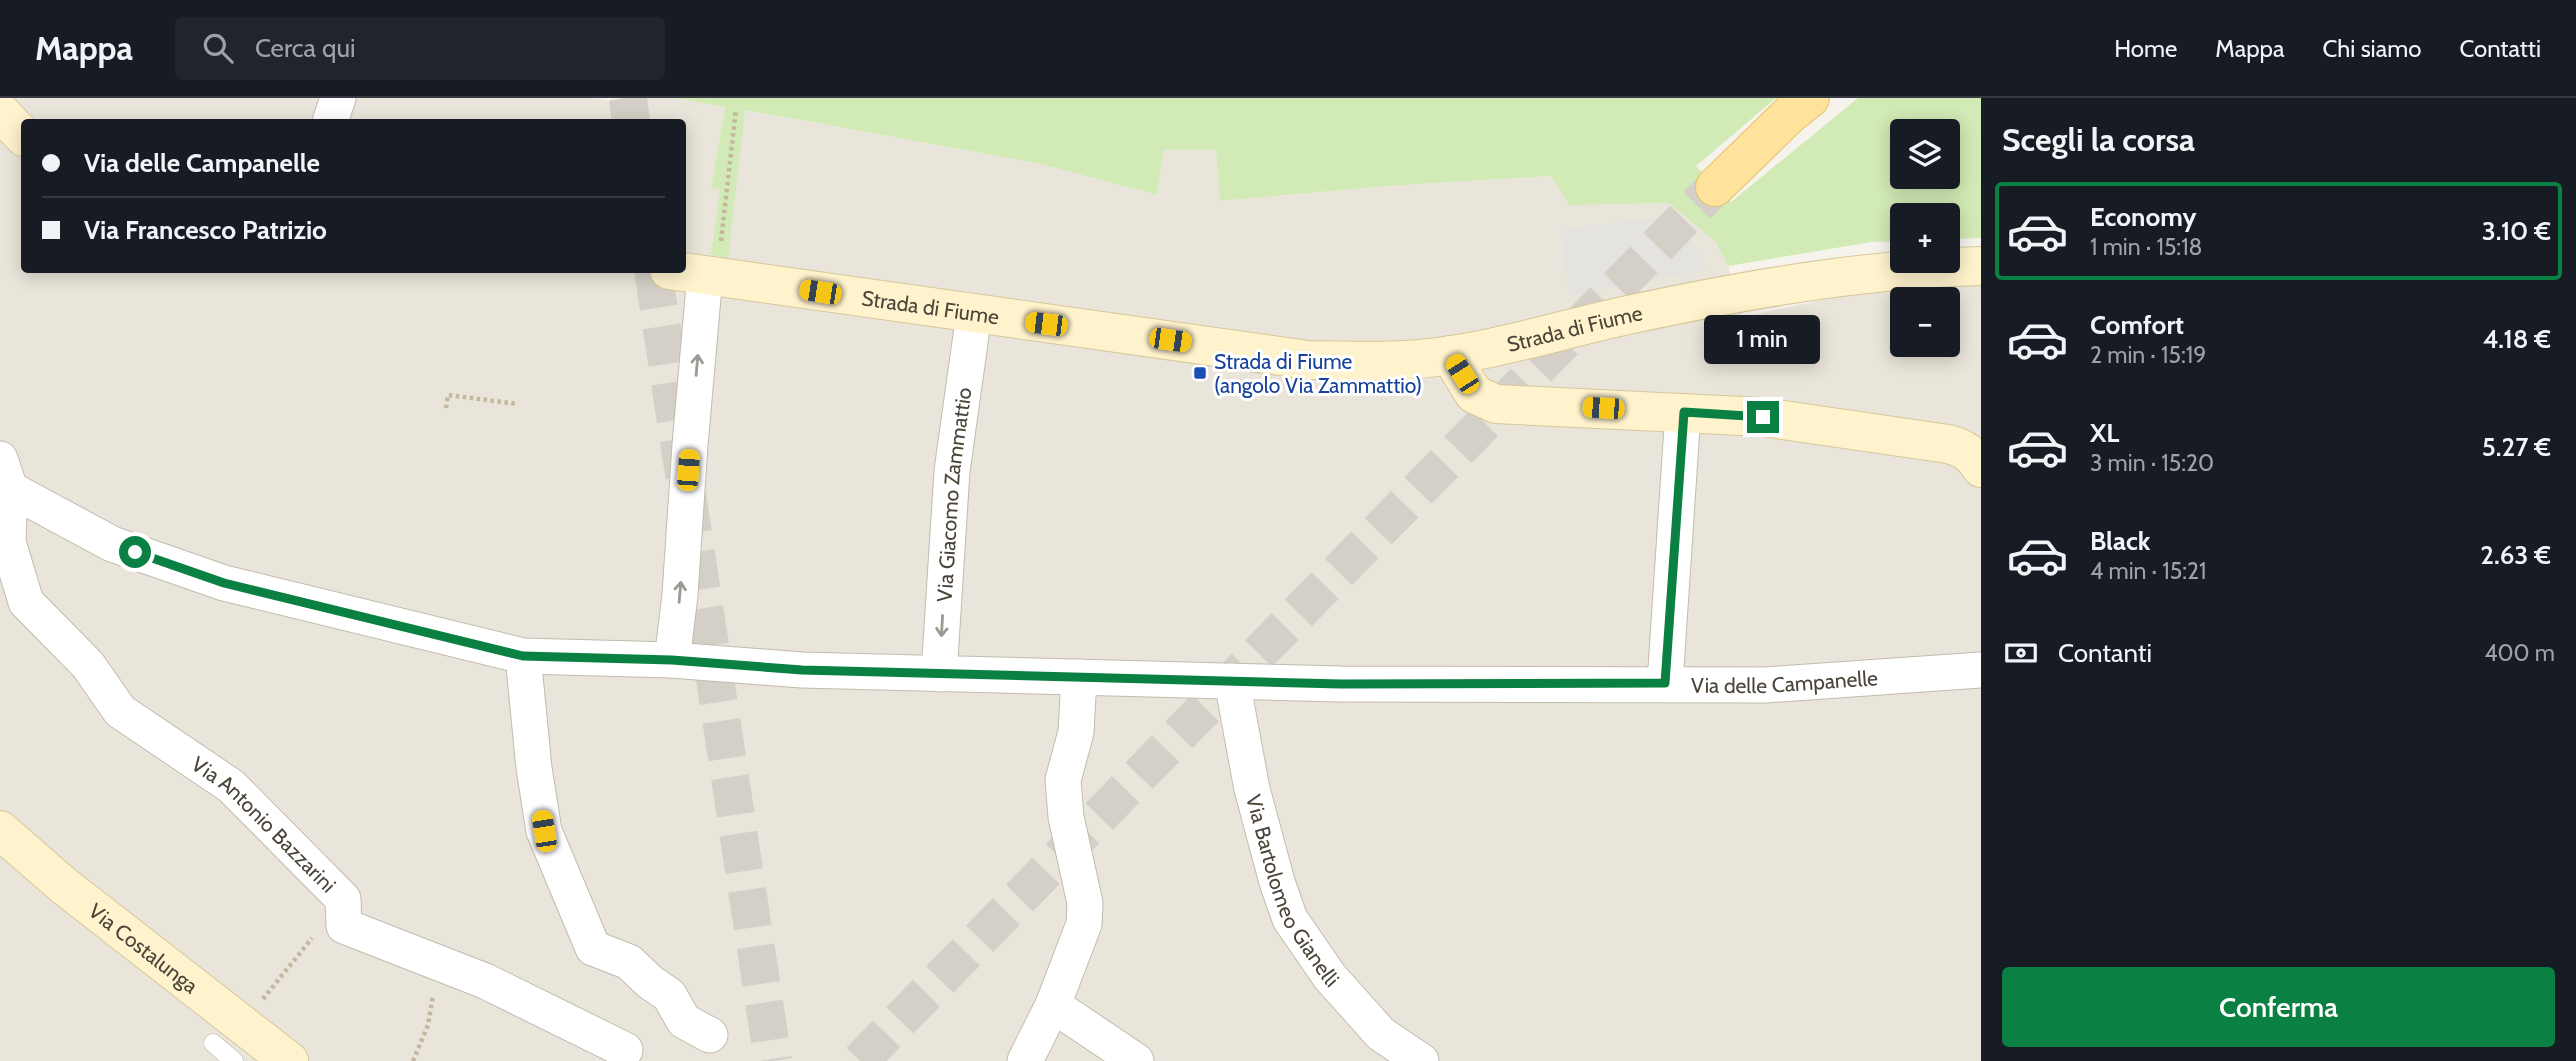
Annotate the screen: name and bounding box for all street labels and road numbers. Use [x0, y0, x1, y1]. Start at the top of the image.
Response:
street label: Strada di Fiume [860, 285, 1001, 329]
street label: Strada di Fiume [1504, 300, 1645, 356]
street label: Via Giacomo Zammattio [931, 386, 976, 603]
street label: Via delle Campanelle [1691, 665, 1879, 698]
street label: Via Antonio Bazzarini [187, 751, 341, 897]
street label: Via Bartolomeo Gianelli [1242, 792, 1345, 992]
street label: Via Costalunga [84, 898, 203, 998]

